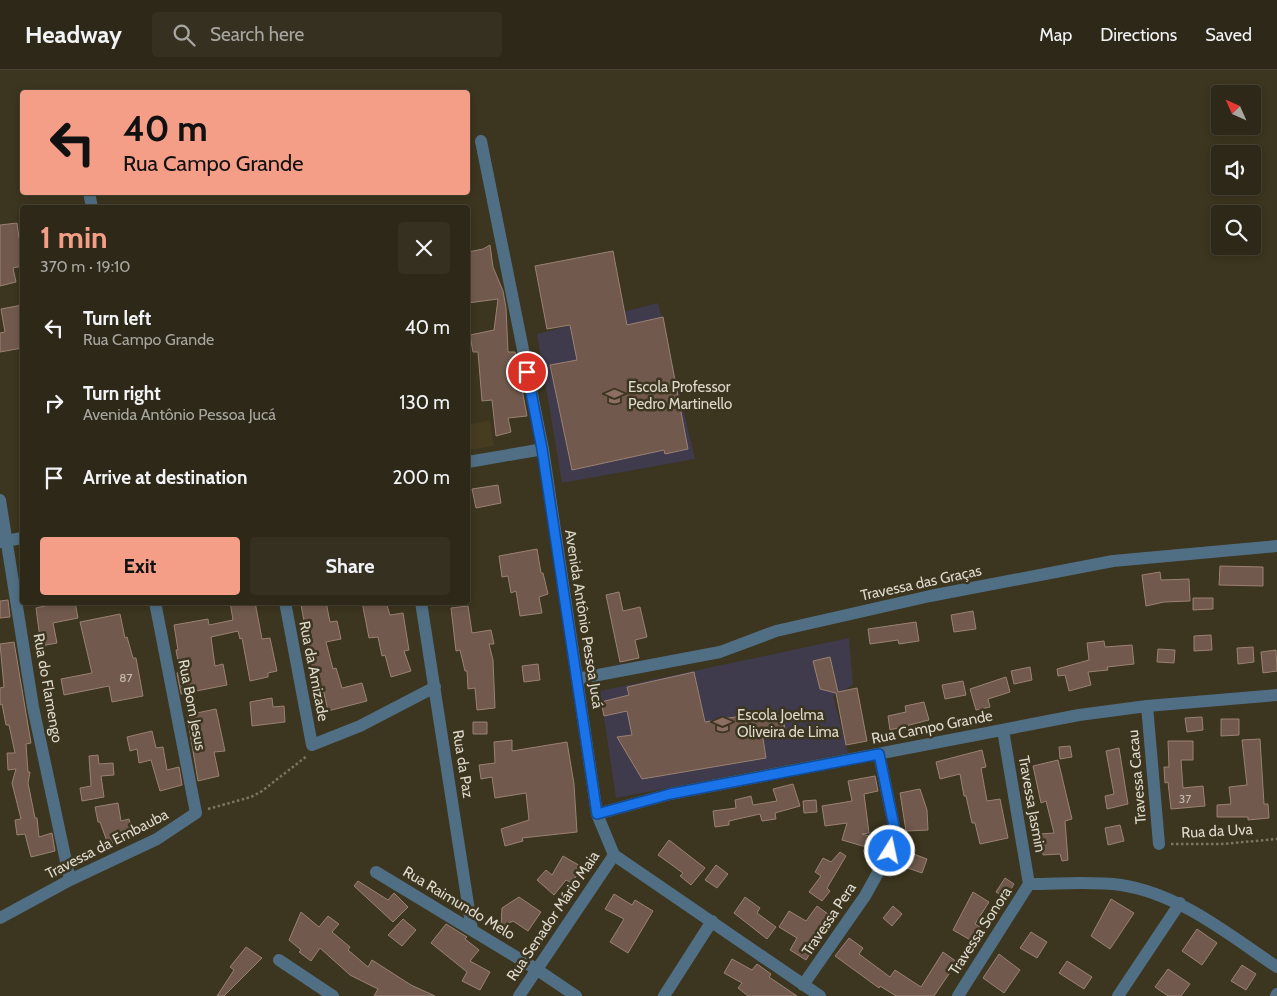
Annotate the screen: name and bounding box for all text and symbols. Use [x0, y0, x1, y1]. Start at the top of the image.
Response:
search box [152, 12, 502, 57]
text: Headway [25, 20, 122, 49]
icon: search [170, 21, 198, 49]
text: Search here [210, 23, 304, 46]
text: Map [1039, 24, 1072, 46]
text: Directions [1100, 24, 1177, 46]
text: Saved [1205, 24, 1252, 46]
north arrow [1211, 85, 1261, 135]
map controls [1211, 85, 1261, 255]
text: 40 m [123, 107, 208, 150]
icon: left [40, 110, 105, 175]
button: sound [1211, 145, 1261, 195]
text: Rua Campo Grande [123, 150, 304, 177]
button: search [1211, 205, 1261, 255]
text: 1 min [40, 219, 108, 256]
button: close [398, 222, 450, 274]
text: 370 m · 19:10 [40, 257, 130, 276]
text: Turn left [83, 307, 151, 330]
icon: left [40, 314, 68, 342]
text: 40 m [405, 316, 450, 339]
text: Rua Campo Grande [83, 330, 214, 349]
pin [506, 351, 548, 393]
icon: arrive [513, 358, 541, 386]
place label: Escola Professor Pedro Martinello [628, 378, 732, 413]
text: Turn right [83, 382, 161, 405]
school or university icon: Escola Professor Pedro Martinello [604, 386, 624, 406]
icon: right [40, 389, 68, 417]
text: 130 m [399, 391, 450, 414]
text: Avenida Antônio Pessoa Jucá [83, 405, 276, 424]
icon: arrive [40, 464, 68, 492]
text: Arrive at destination [83, 466, 247, 489]
text: 200 m [393, 466, 450, 489]
street label: Avenida Antônio Pessoa Jucá [561, 528, 607, 711]
button: Exit [40, 537, 240, 595]
button: Share [250, 537, 450, 595]
street label: Travessa das Graças [859, 561, 983, 605]
street label: Rua da Amizade [295, 619, 333, 723]
street label: Rua do Flamengo [30, 632, 66, 744]
street label: Rua Bom Jesus [174, 658, 210, 752]
house number: 87 [119, 670, 133, 685]
place label: Escola Joelma Oliveira de Lima [737, 706, 840, 741]
street label: Rua Campo Grande [870, 706, 994, 748]
school or university icon: Escola Joelma Oliveira de Lima [713, 714, 733, 734]
street label: Rua da Paz [449, 729, 477, 799]
street label: Travessa Cacau [1124, 729, 1150, 825]
street label: Travessa Jasmin [1015, 754, 1049, 854]
house number: 37 [1179, 791, 1191, 806]
street label: Travessa da Embauba [43, 805, 172, 883]
street label: Rua da Uva [1181, 820, 1254, 842]
position arrow [863, 824, 915, 876]
street label: Rua Senador Mário Maia [503, 847, 604, 984]
street label: Rua Raimundo Melo [400, 862, 518, 944]
street label: Travessa Pera [798, 878, 860, 959]
street label: Travessa Sonora [945, 883, 1016, 979]

